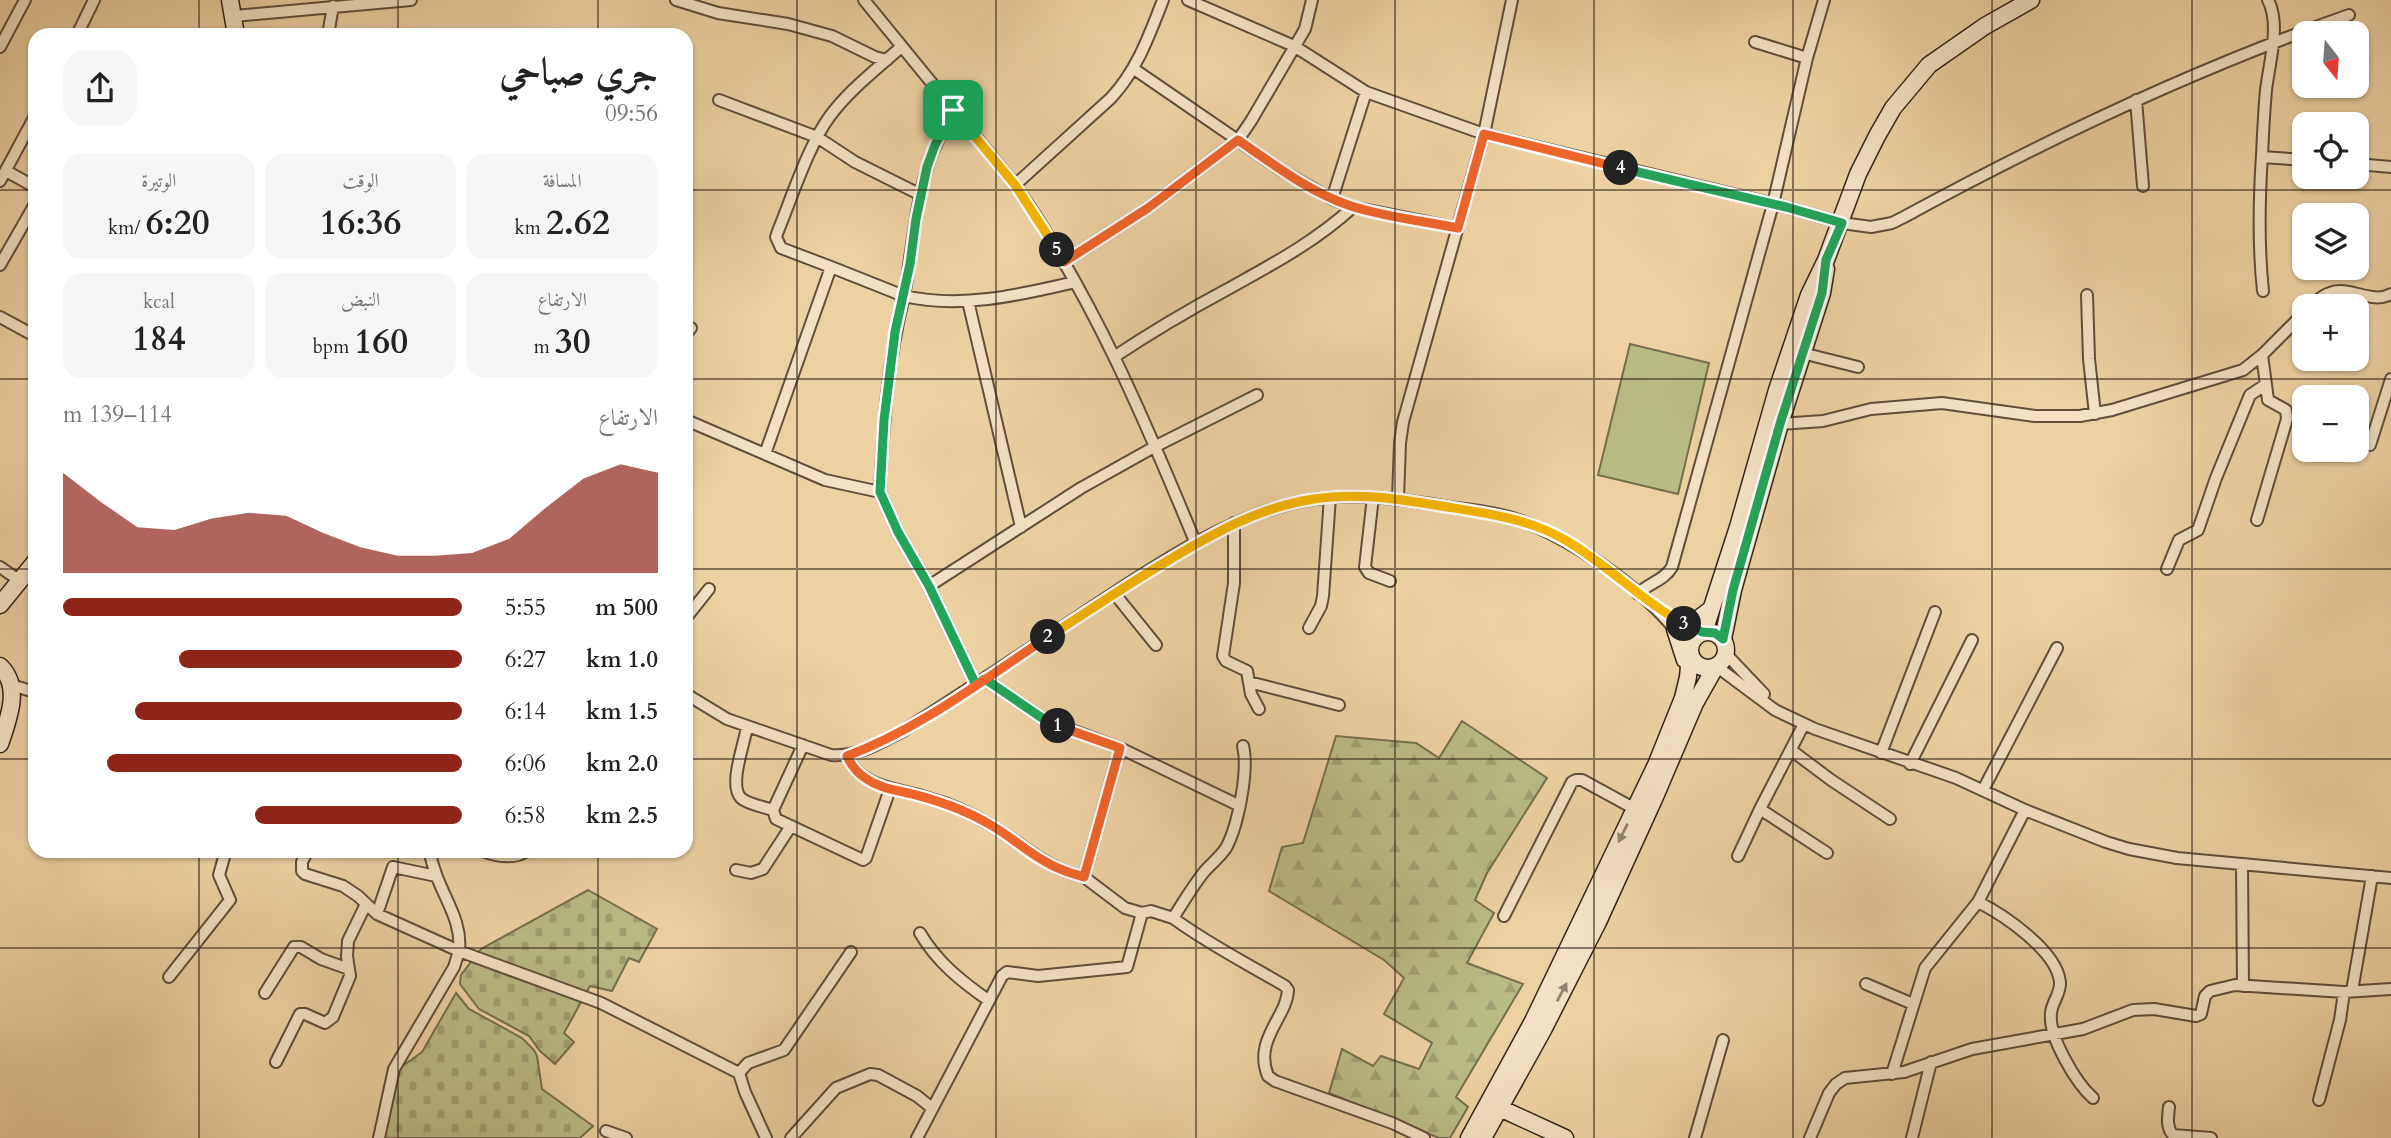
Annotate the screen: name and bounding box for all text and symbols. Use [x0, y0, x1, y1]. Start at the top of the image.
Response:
north arrow [2292, 21, 2370, 98]
map controls [2292, 21, 2369, 462]
text: جري صباحي [499, 46, 658, 98]
button: share [63, 51, 137, 125]
pin [923, 80, 983, 140]
icon: arrive [934, 91, 972, 129]
text: 09:56 [605, 98, 658, 129]
button: locate [2292, 112, 2369, 189]
pin: 4 [1604, 150, 1638, 186]
text: 4 [1616, 154, 1625, 180]
text: الوتيرة [141, 168, 176, 194]
text: الوقت [342, 168, 379, 194]
text: المسافة [543, 168, 582, 194]
text: 6:20 [146, 199, 210, 247]
text: 16:36 [320, 199, 401, 247]
text: 2.62 [546, 199, 610, 247]
button: layers [2292, 203, 2369, 280]
text: /km [108, 215, 146, 241]
text: km [515, 215, 546, 241]
pin: 5 [1040, 232, 1074, 268]
text: 5 [1052, 236, 1061, 262]
text: النبض [341, 287, 380, 313]
text: الارتفاع [538, 287, 587, 313]
text: kcal [143, 289, 175, 315]
button: + [2292, 294, 2369, 371]
text: 184 [132, 315, 186, 363]
text: 160 [354, 318, 408, 366]
text: 30 [555, 318, 591, 366]
text: bpm [313, 334, 354, 360]
text: m [534, 334, 555, 360]
button: − [2292, 385, 2369, 462]
text: 114–139 m [63, 399, 172, 430]
text: الارتفاع [598, 402, 658, 433]
text: 5:55 [505, 592, 546, 623]
text: 500 m [595, 592, 658, 623]
pin: 3 [1666, 606, 1702, 642]
text: 3 [1679, 610, 1688, 636]
pin: 2 [1030, 620, 1066, 654]
text: 2 [1043, 623, 1052, 649]
text: 6:27 [505, 644, 546, 675]
text: 1.0 km [586, 644, 658, 675]
text: 6:14 [505, 696, 546, 727]
text: 1.5 km [586, 696, 658, 727]
pin: 1 [1040, 708, 1076, 744]
text: 1 [1053, 712, 1062, 738]
text: 6:06 [505, 748, 546, 779]
text: 2.0 km [586, 748, 658, 779]
text: 6:58 [505, 800, 546, 831]
text: 2.5 km [586, 800, 658, 831]
one-way arrow [1617, 823, 1629, 843]
one-way arrow [1557, 982, 1568, 1002]

